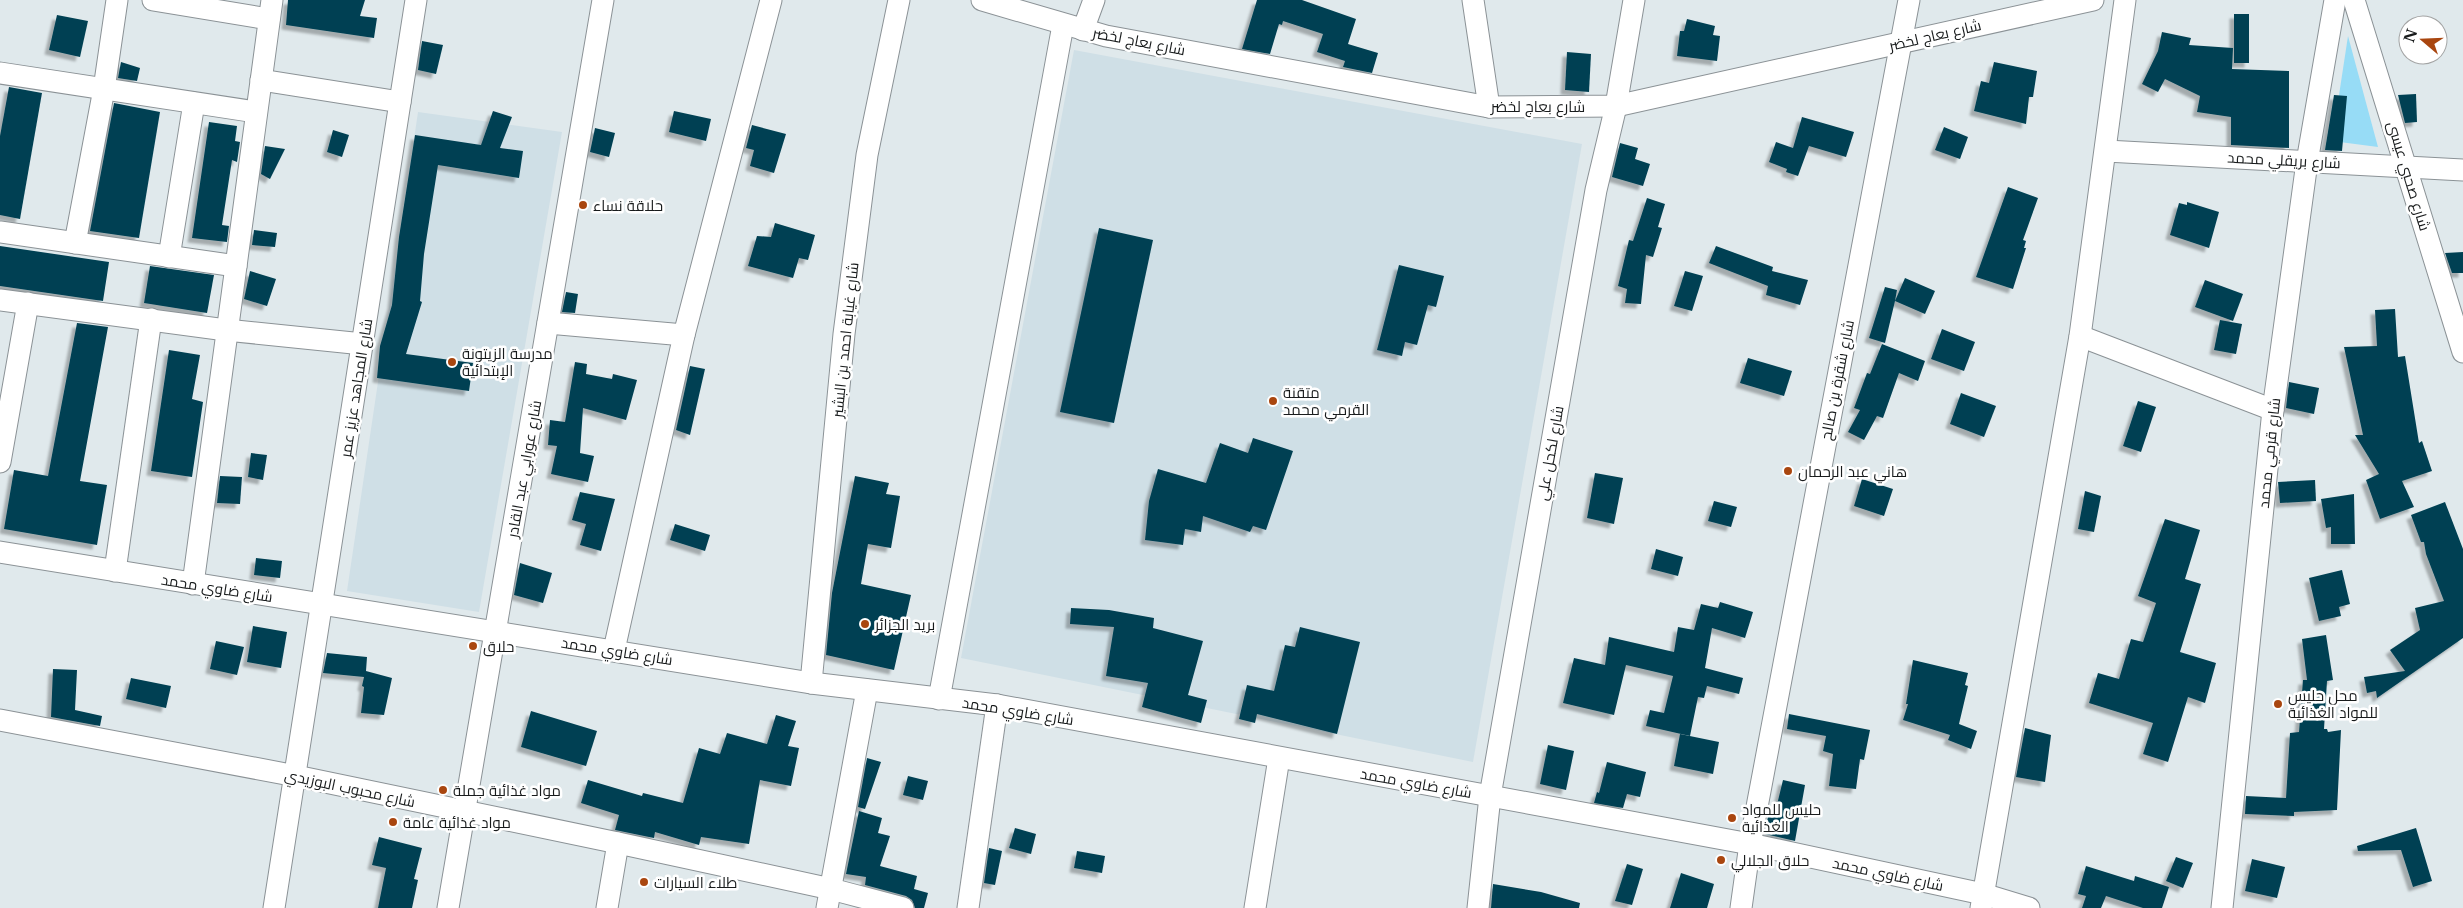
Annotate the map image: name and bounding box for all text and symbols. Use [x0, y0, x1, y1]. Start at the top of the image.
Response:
street label: شارع بعاج لخضر [1886, 15, 1984, 57]
north arrow [2398, 15, 2448, 65]
street label: شارع بعاج لخضر [1090, 22, 1187, 61]
text: N [2400, 27, 2421, 45]
street label: شارع بعاج لخضر [1490, 97, 1585, 118]
street label: شارع صحبي عيسى [2380, 119, 2435, 234]
street label: شارع بريقلي محمد [2227, 148, 2341, 175]
place label: حلاقة نساء [593, 196, 663, 215]
marker: حلاقة نساء [577, 199, 589, 211]
street label: شارع غيابة احمد بن البشير [827, 261, 865, 420]
street label: شارع المجاهد عزيز عمر [335, 317, 378, 460]
street label: شارع شقرة بن صالح [1816, 318, 1860, 442]
place label: مدرسة الزيتونة الإبتدائية [462, 344, 553, 380]
marker: مدرسة الزيتونة الإبتدائية [446, 356, 458, 368]
place label: متقنة القرمي محمد [1283, 383, 1369, 422]
marker: متقنة القرمي محمد [1267, 395, 1279, 407]
street label: شارع قرمي محمد [2254, 397, 2287, 510]
street label: شارع عورابي عبد القادر [502, 399, 548, 541]
street label: شارع لكحل علي [1532, 404, 1571, 502]
place label: هاني عبد الرحمان [1798, 462, 1907, 484]
marker: هاني عبد الرحمان [1782, 465, 1794, 477]
street label: شارع ضاوي محمد [159, 570, 274, 609]
place label: بريد الجزائر [874, 615, 935, 634]
marker: بريد الجزائر [859, 618, 871, 630]
street label: شارع ضاوي محمد [559, 633, 674, 672]
place label: حلاق [483, 637, 514, 657]
marker: حلاق [467, 640, 479, 652]
place label: محل حليس للمواد الغذائية [2288, 686, 2378, 722]
street label: شارع ضاوي محمد [960, 693, 1075, 732]
marker: محل حليس للمواد الغذائية [2272, 698, 2284, 710]
street label: شارع ضاوي محمد [1358, 764, 1473, 805]
street label: شارع محبوب البوزيدي [282, 765, 417, 814]
place label: مواد غذائية جملة [453, 781, 561, 800]
marker: مواد غذائية جملة [437, 784, 449, 796]
place label: حليس للمواد الغذائية [1742, 800, 1821, 836]
marker: حليس للمواد الغذائية [1726, 812, 1738, 824]
place label: مواد غذائية عامة [403, 813, 511, 832]
marker: مواد غذائية عامة [387, 816, 399, 828]
place label: حلاق الجلالي [1731, 851, 1809, 873]
street label: شارع ضاوي محمد [1830, 853, 1945, 898]
marker: حلاق الجلالي [1715, 854, 1727, 866]
place label: طلاء السيارات [654, 873, 737, 892]
marker: طلاء السيارات [638, 876, 650, 888]

